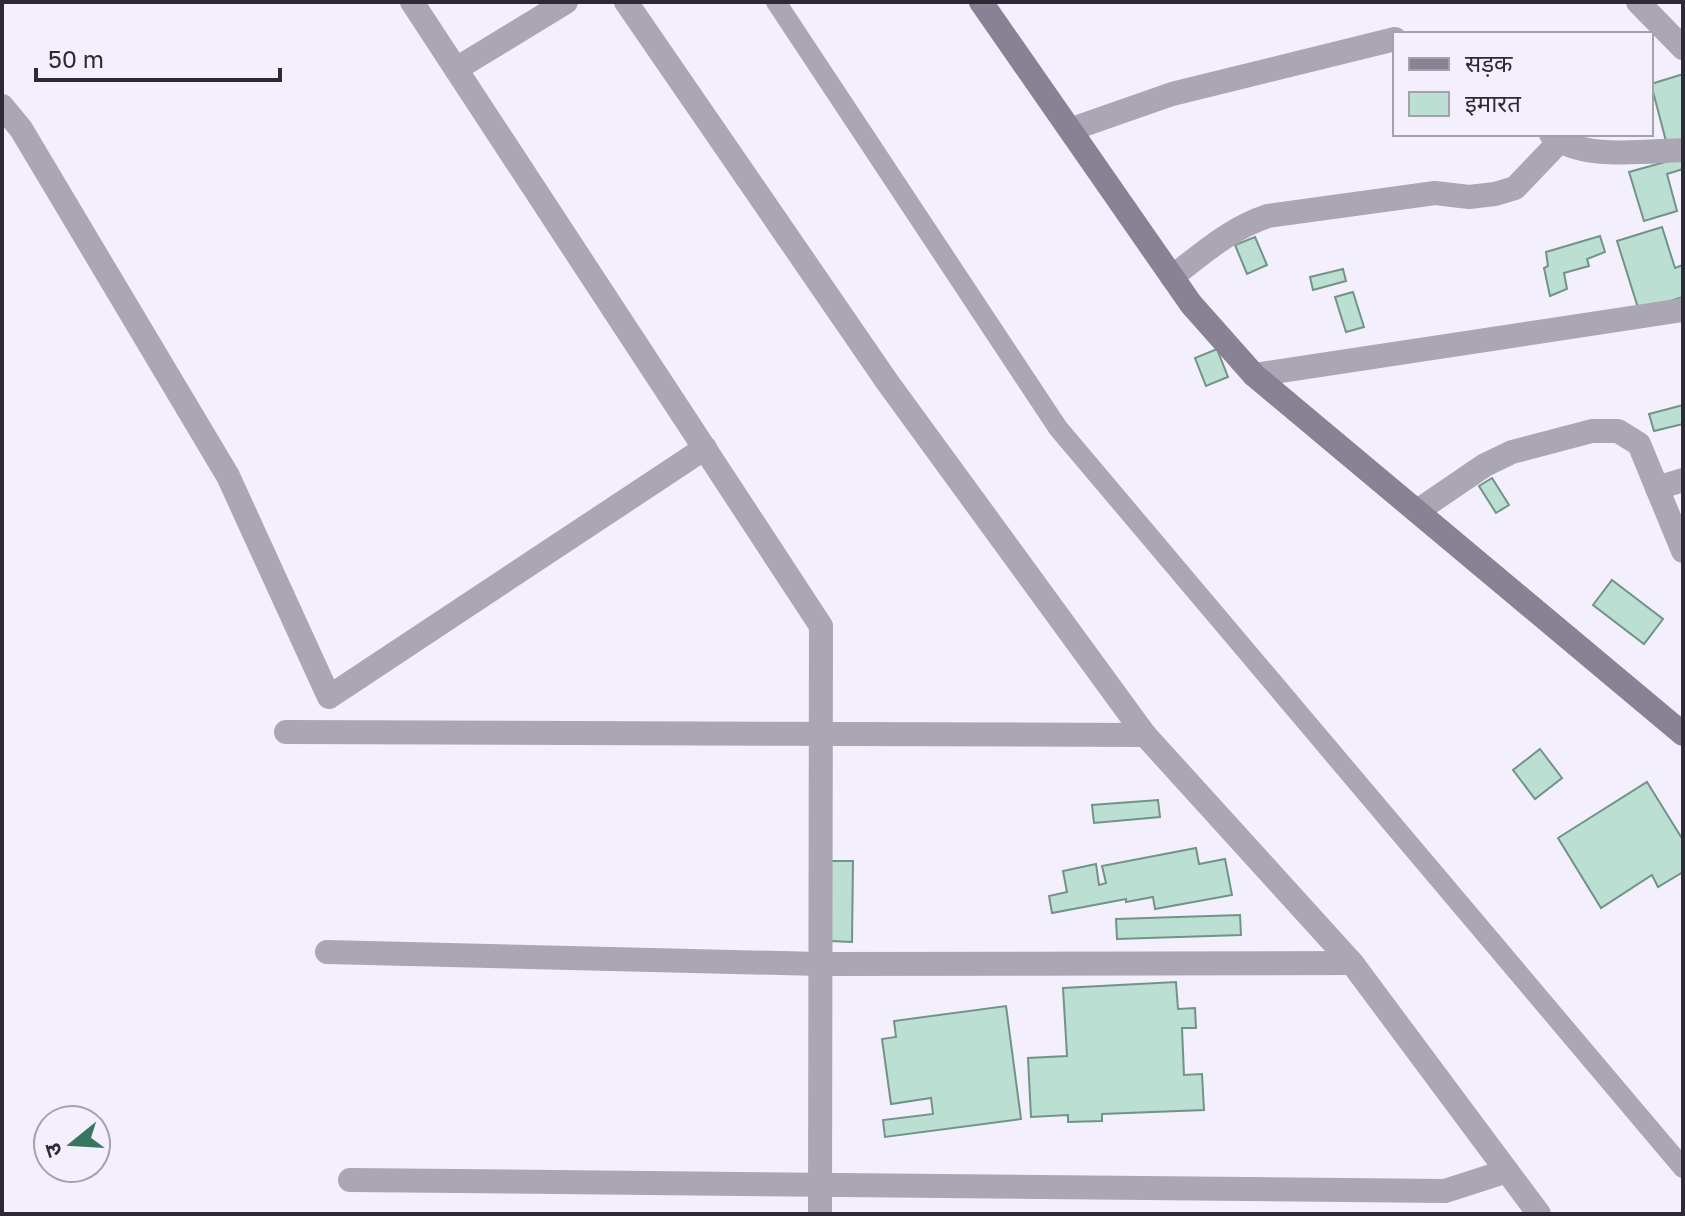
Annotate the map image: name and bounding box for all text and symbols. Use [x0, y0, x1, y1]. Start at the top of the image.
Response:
scale bar [36, 32, 280, 82]
legend [1393, 32, 1653, 136]
text: 50 m [48, 44, 104, 73]
text: सड़क [1465, 48, 1513, 77]
text: इमारत [1465, 88, 1522, 117]
north arrow [32, 1104, 112, 1184]
text: उ [37, 1139, 67, 1161]

